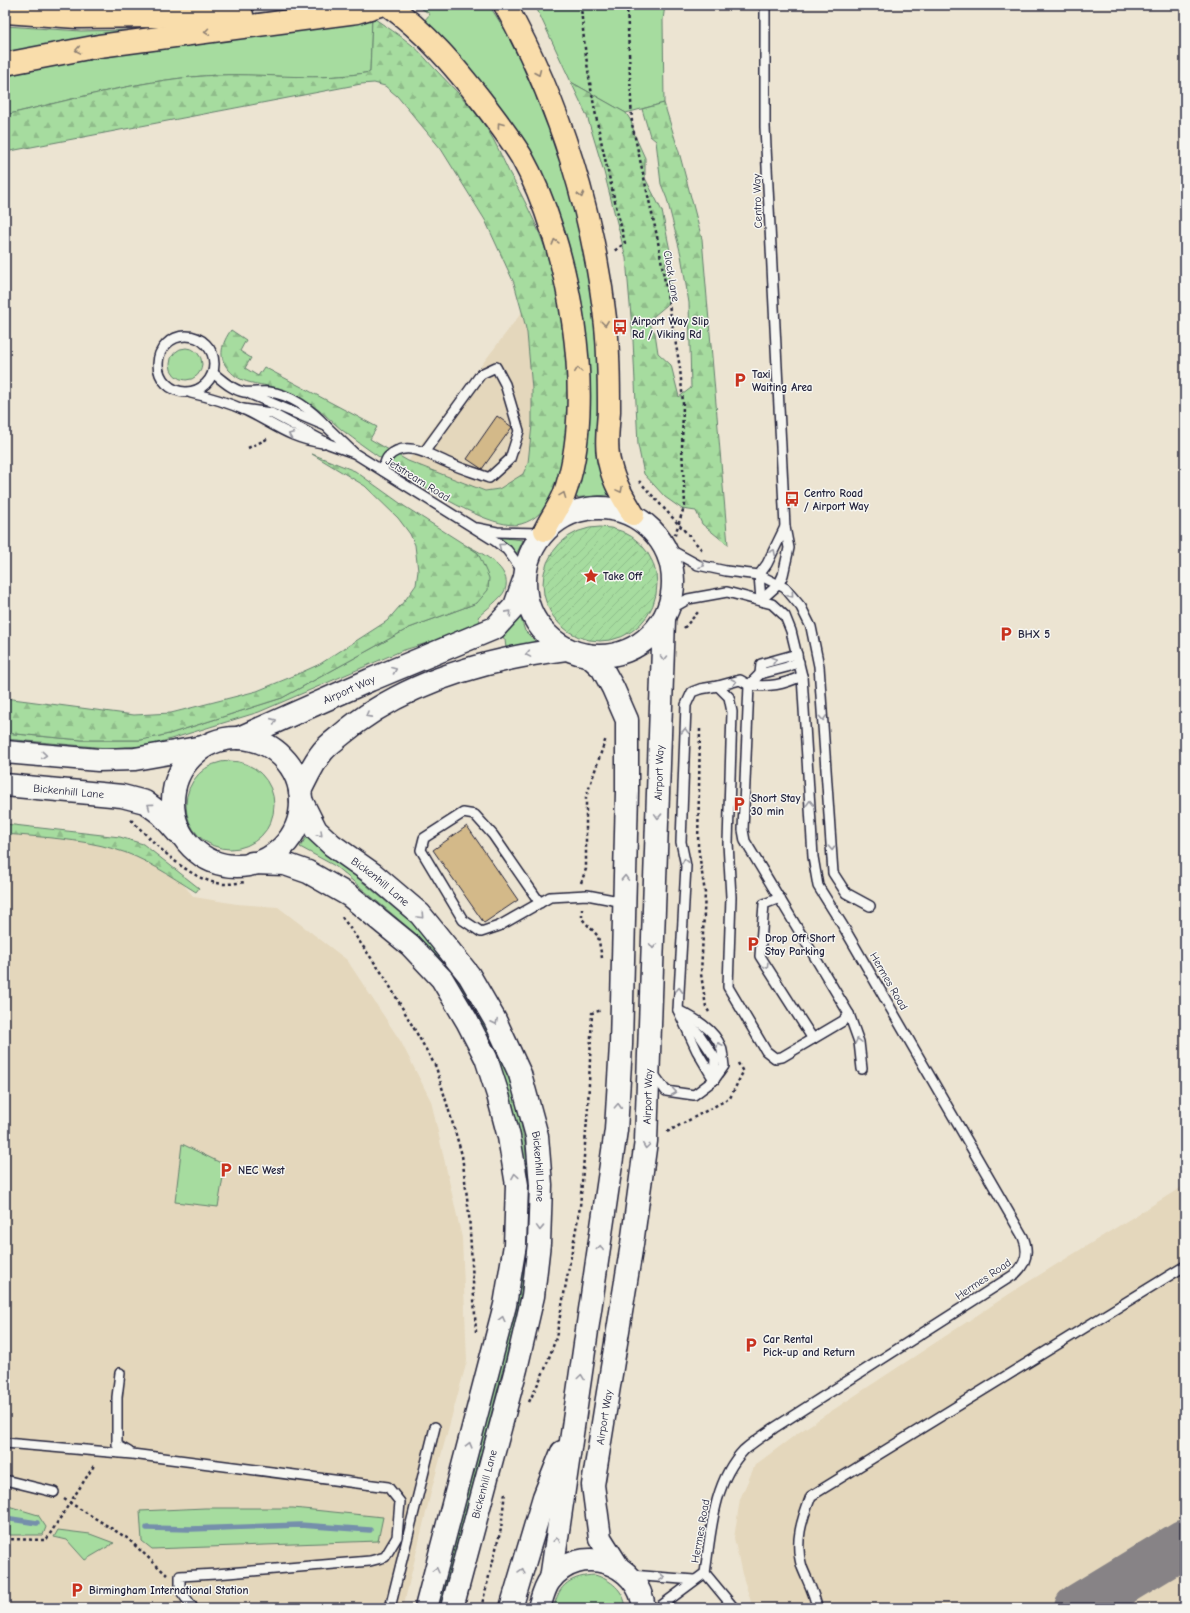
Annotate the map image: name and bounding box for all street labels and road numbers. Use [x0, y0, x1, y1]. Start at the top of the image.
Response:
street label: Centro Way [750, 173, 765, 228]
street label: Clock Lane [661, 249, 682, 303]
street label: Jetstream Road [383, 454, 452, 504]
street label: Airport Way [321, 673, 377, 707]
street label: Airport Way [652, 745, 667, 801]
street label: Bickenhill Lane [33, 782, 105, 801]
street label: Bickenhill Lane [348, 855, 412, 909]
street label: Hermes Road [867, 950, 910, 1013]
street label: Airport Way [641, 1068, 655, 1124]
street label: Bickenhill Lane [529, 1130, 547, 1203]
street label: Hermes Road [953, 1256, 1014, 1303]
street label: Airport Way [594, 1389, 615, 1446]
street label: Bickenhill Lane [469, 1448, 500, 1520]
street label: Hermes Road [688, 1498, 713, 1564]

